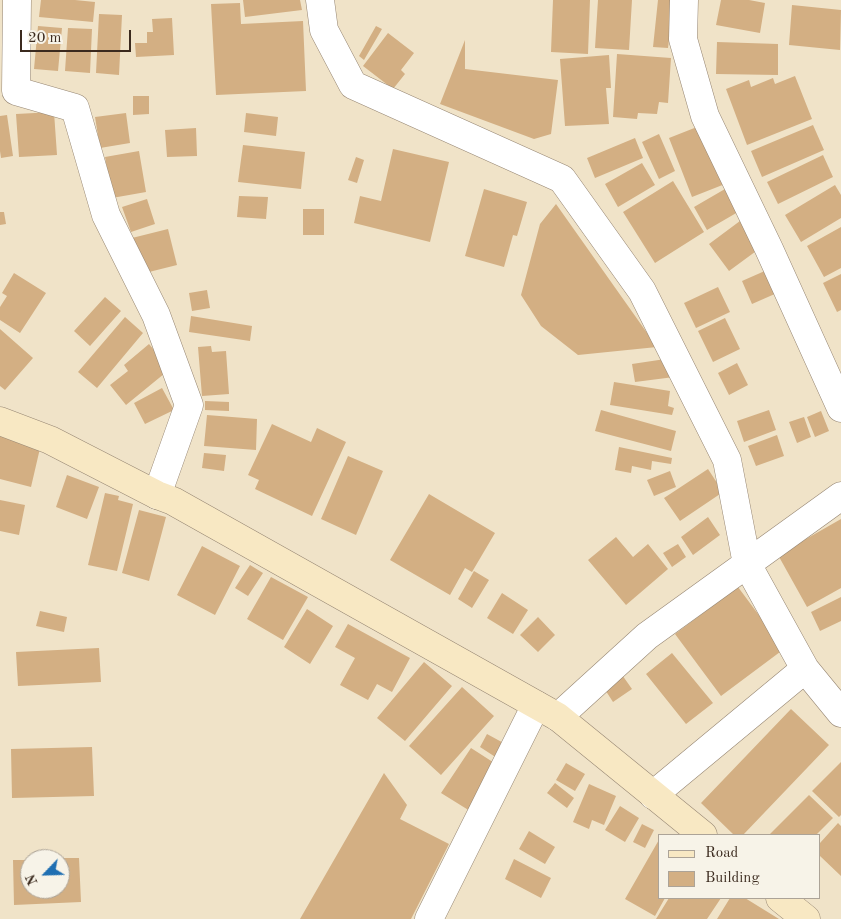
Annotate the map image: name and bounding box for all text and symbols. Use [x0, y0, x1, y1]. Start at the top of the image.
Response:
scale bar [22, 20, 134, 52]
text: 20 m [28, 31, 62, 46]
legend [658, 834, 821, 899]
text: Road [705, 846, 738, 861]
north arrow [20, 849, 70, 899]
text: Building [705, 871, 760, 886]
text: N [24, 872, 41, 887]

